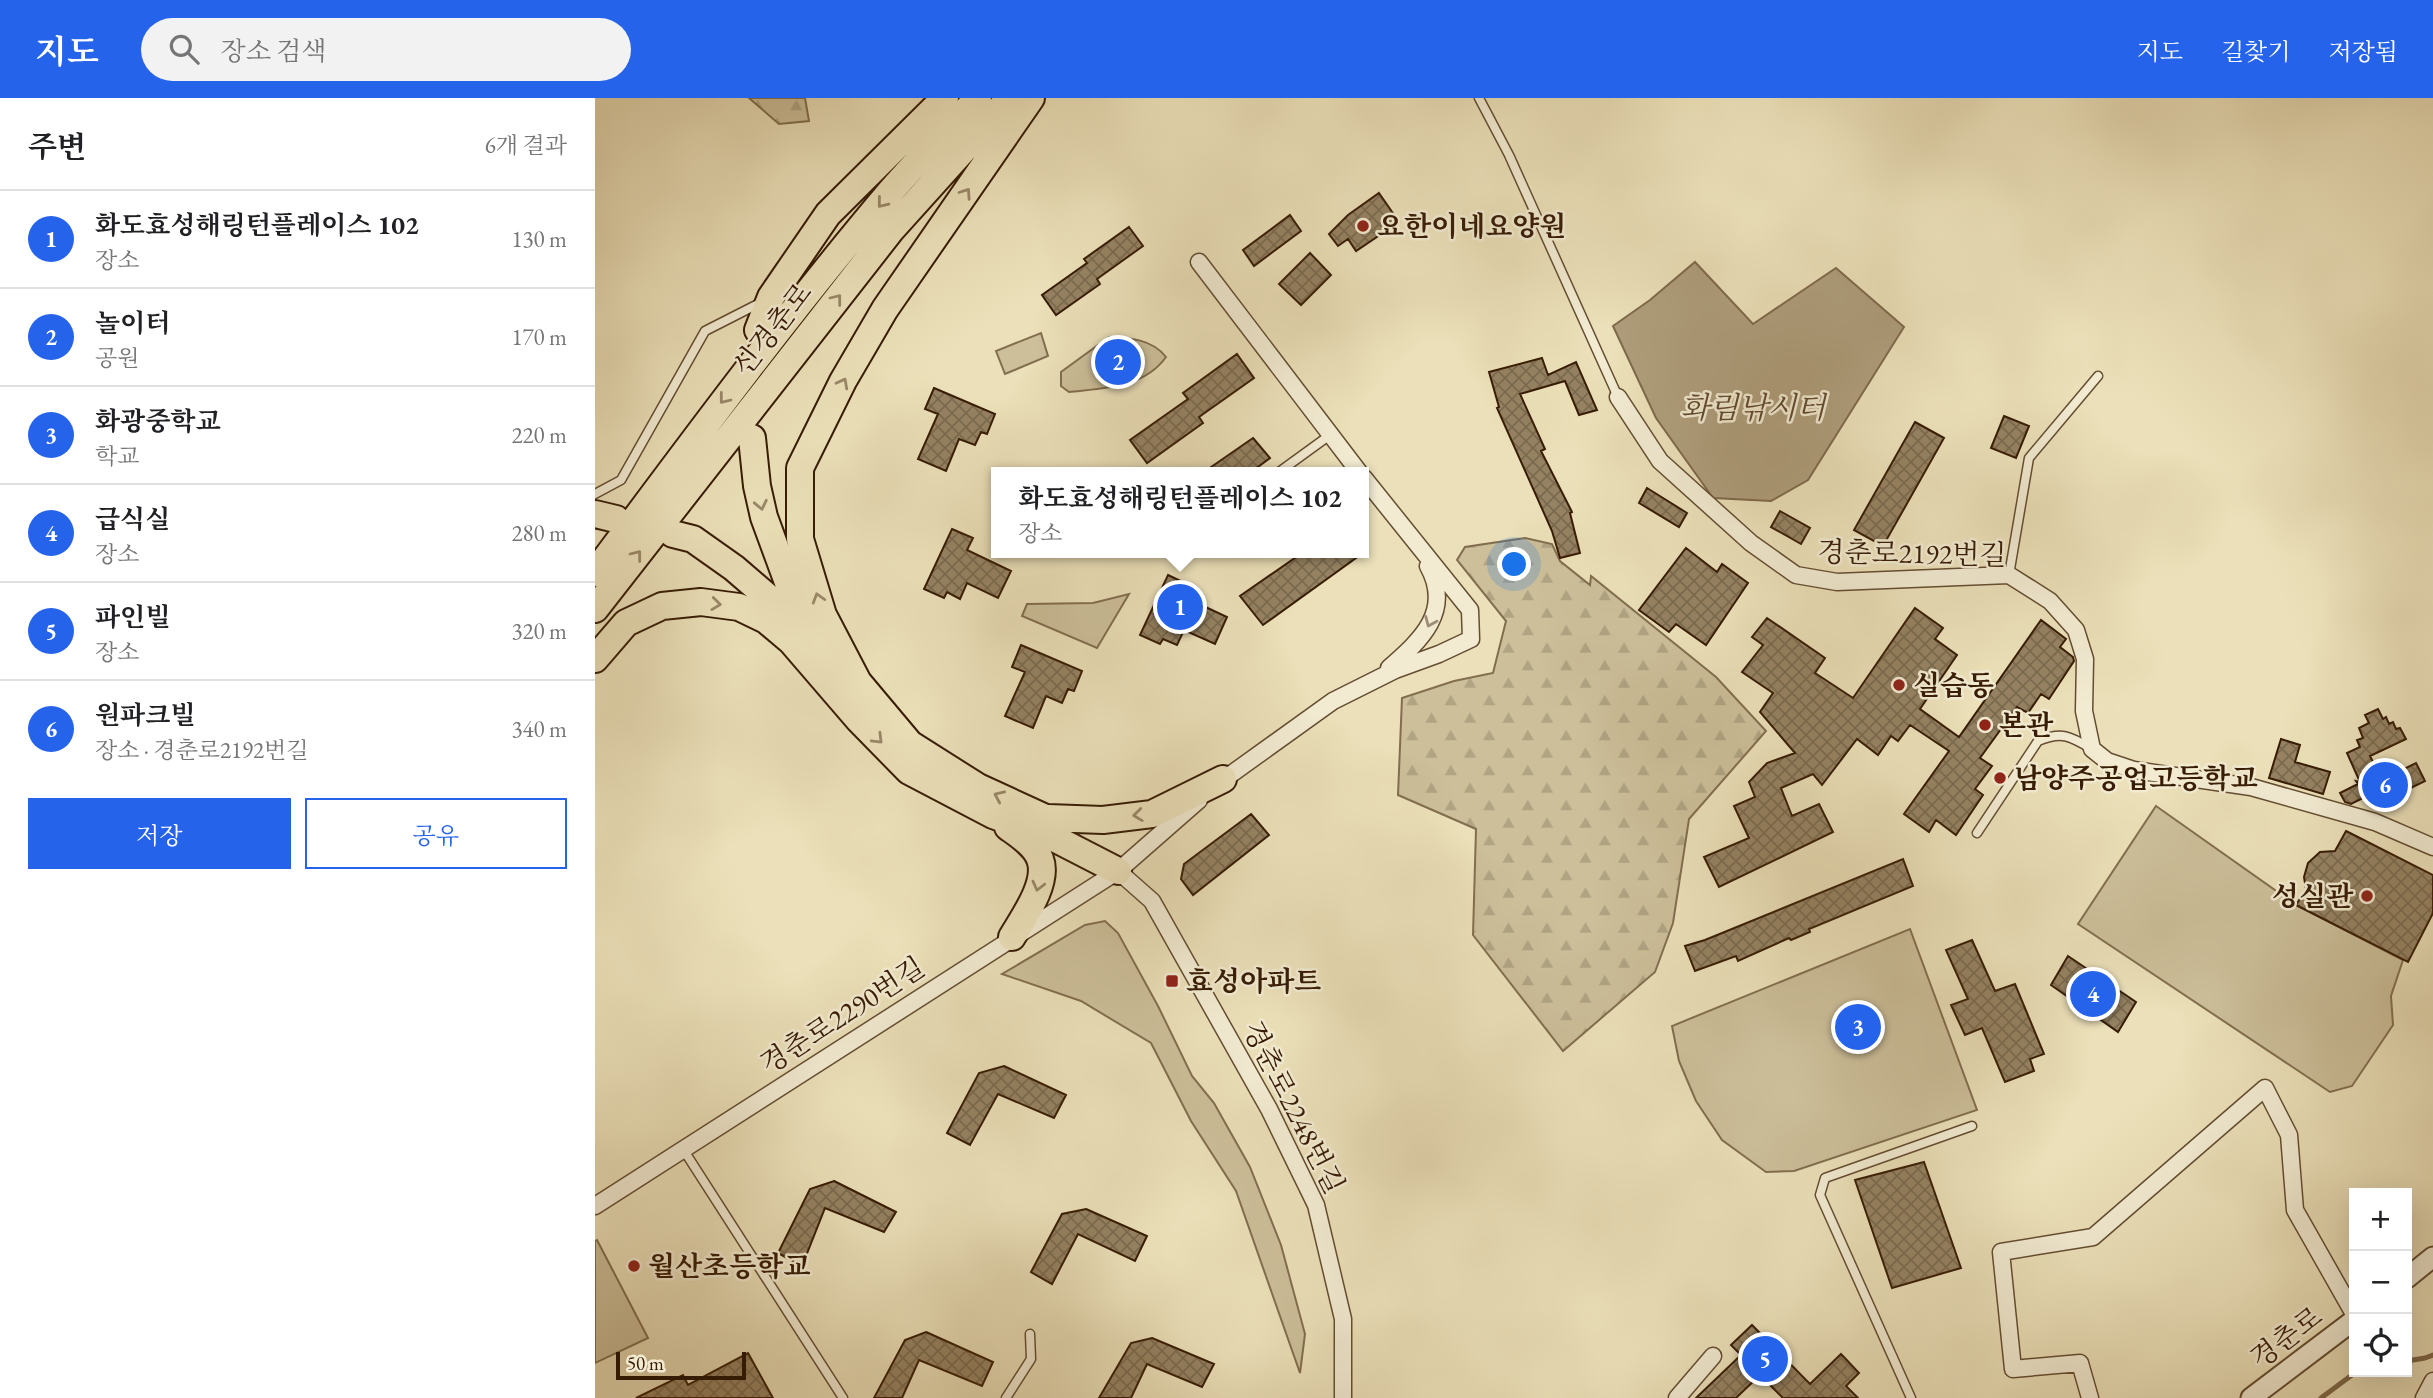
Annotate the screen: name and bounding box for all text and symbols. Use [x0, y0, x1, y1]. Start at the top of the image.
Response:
search box [141, 18, 631, 81]
text: 지도 [35, 30, 99, 73]
icon: search [165, 30, 203, 68]
text: 장소 검색 [221, 34, 326, 68]
text: 지도 [2137, 36, 2183, 67]
text: 길찾기 [2221, 36, 2290, 67]
text: 저장됨 [2328, 36, 2398, 67]
text: 주변 [28, 127, 86, 166]
text: 6개 결과 [485, 130, 567, 160]
one-way arrow [958, 188, 970, 201]
one-way arrow [878, 195, 891, 207]
text: 화도효성해링턴플레이스 102 [95, 208, 419, 242]
place label: 요한이네요양원 [1377, 208, 1566, 244]
marker: 요한이네요양원 [1355, 218, 1371, 234]
text: 1 [45, 224, 57, 254]
text: 130 m [511, 224, 567, 254]
text: 장소 [95, 245, 139, 275]
street label: 신경춘로 [725, 275, 819, 383]
one-way arrow [829, 294, 841, 307]
text: 놀이터 [95, 306, 170, 340]
text: 2 [45, 322, 57, 352]
text: 170 m [511, 322, 567, 352]
pin: 2 [1095, 336, 1141, 388]
text: 공원 [95, 343, 139, 373]
one-way arrow [834, 378, 848, 391]
water label: 화림낚시터 [1681, 388, 1827, 427]
one-way arrow [720, 391, 733, 403]
text: 화광중학교 [95, 404, 221, 438]
text: 3 [45, 420, 57, 450]
text: 220 m [511, 420, 567, 450]
text: 학교 [95, 441, 139, 471]
popup [991, 467, 1369, 558]
text: 화도효성해링턴플레이스 102 [1018, 481, 1342, 515]
one-way arrow [753, 499, 768, 511]
text: 급식실 [95, 502, 170, 536]
text: 4 [45, 518, 57, 548]
text: 280 m [511, 518, 567, 548]
text: 장소 [1018, 518, 1063, 548]
street label: 경춘로2192번길 [1817, 533, 2007, 573]
text: 장소 [95, 539, 139, 569]
your location [1497, 547, 1531, 581]
one-way arrow [628, 551, 641, 563]
pin: 1 [1157, 581, 1203, 633]
one-way arrow [812, 592, 826, 605]
one-way arrow [710, 596, 722, 611]
text: 파인빌 [95, 600, 170, 634]
one-way arrow [1424, 615, 1438, 627]
text: 5 [45, 616, 57, 646]
text: 320 m [511, 616, 567, 646]
text: 장소 [95, 637, 139, 667]
place label: 실습동 [1913, 667, 1994, 703]
marker: 실습동 [1891, 677, 1907, 693]
text: 원파크빌 [95, 698, 195, 732]
place label: 본관 [1999, 707, 2054, 743]
text: 6 [45, 714, 57, 744]
text: 340 m [511, 714, 567, 744]
marker: 본관 [1977, 717, 1993, 733]
one-way arrow [869, 731, 882, 744]
text: 장소 · 경춘로2192번길 [95, 735, 309, 765]
pin: 6 [2362, 759, 2408, 811]
place label: 남양주공업고등학교 [2014, 760, 2257, 796]
marker: 남양주공업고등학교 [1992, 770, 2008, 786]
one-way arrow [994, 790, 1006, 804]
button: 저장 [28, 798, 291, 869]
button: 공유 [305, 798, 567, 869]
one-way arrow [1132, 808, 1144, 823]
place label: 성실관 [2272, 878, 2354, 914]
one-way arrow [1032, 880, 1046, 892]
marker: 성실관 [2359, 888, 2375, 904]
street label: 경춘로2290번길 [753, 948, 931, 1082]
place label: 효성아파트 [1186, 963, 1321, 999]
pin: 4 [2070, 968, 2116, 1020]
marker: 효성아파트 [1164, 973, 1180, 989]
pin: 3 [1835, 1001, 1881, 1053]
street label: 경춘로2248번길 [1235, 1015, 1353, 1199]
map controls [2349, 1188, 2412, 1377]
button: + [2349, 1188, 2412, 1251]
place label: 월산초등학교 [648, 1248, 810, 1284]
button: − [2349, 1251, 2412, 1314]
marker: 월산초등학교 [626, 1258, 642, 1274]
street label: 경춘로 [2243, 1298, 2329, 1376]
button: locate [2349, 1314, 2412, 1377]
pin: 5 [1742, 1333, 1788, 1385]
scale bar [616, 1349, 745, 1381]
text: 50 m [627, 1351, 664, 1376]

